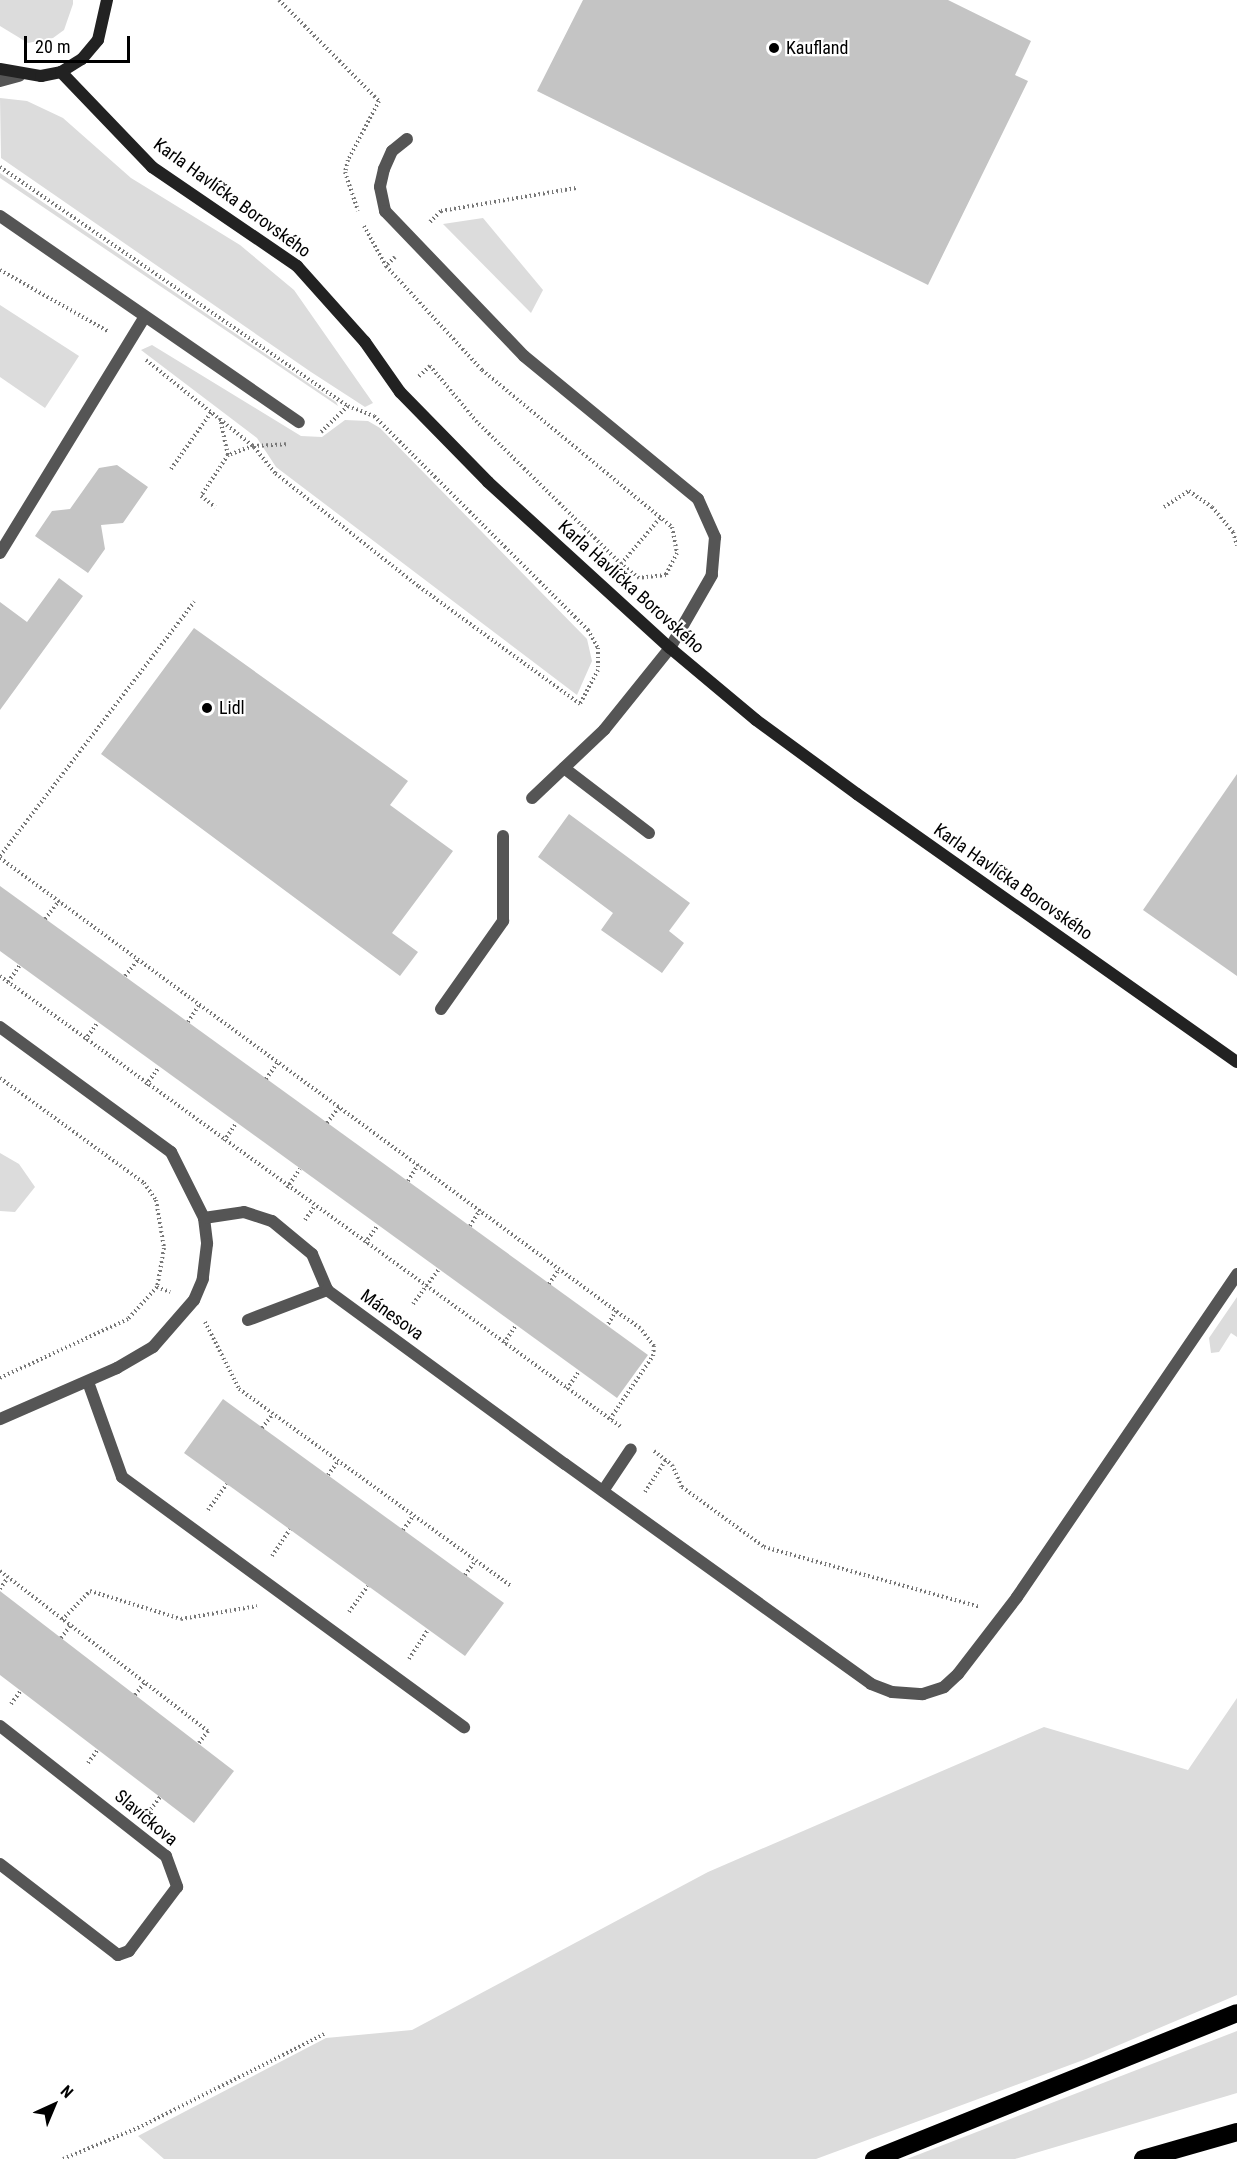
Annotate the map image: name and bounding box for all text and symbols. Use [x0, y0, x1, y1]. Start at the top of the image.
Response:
scale bar [27, 24, 134, 62]
text: 20 m [35, 36, 70, 57]
place label: Kaufland [786, 37, 848, 59]
marker: Kaufland [767, 41, 781, 55]
street label: Karla Havlíčka Borovského [149, 134, 315, 262]
street label: Karla Havlíčka Borovského [554, 516, 708, 658]
place label: Lidl [219, 697, 245, 719]
marker: Lidl [200, 701, 214, 715]
street label: Karla Havlíčka Borovského [929, 819, 1097, 945]
street label: Mánesova [356, 1285, 428, 1345]
street label: Slavíčkova [110, 1785, 182, 1851]
north arrow [24, 2075, 84, 2135]
text: N [57, 2081, 77, 2102]

